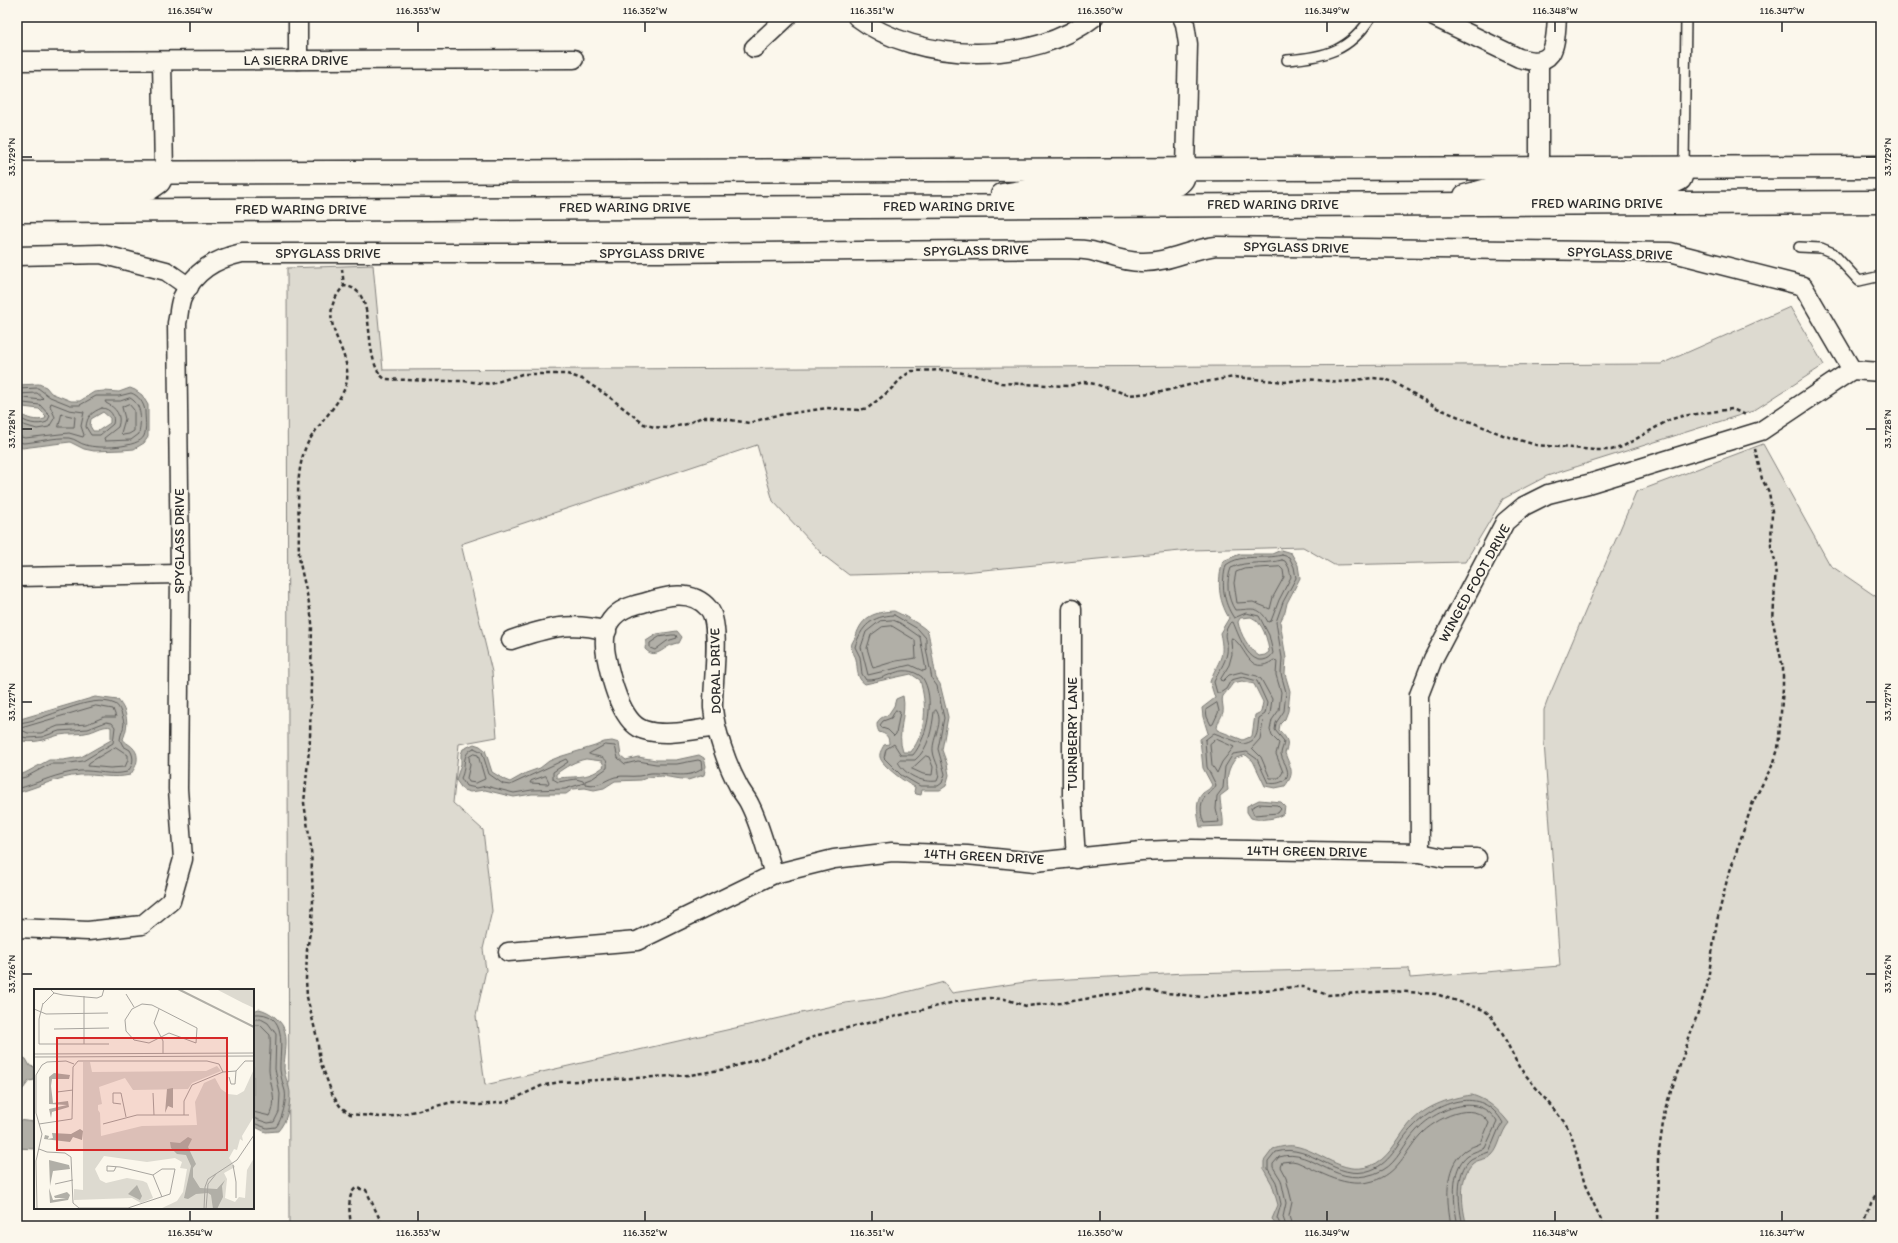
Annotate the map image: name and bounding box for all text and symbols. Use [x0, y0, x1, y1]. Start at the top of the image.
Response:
text: 116.354°W [167, 4, 213, 17]
text: 116.353°W [396, 4, 441, 17]
text: 116.352°W [623, 4, 668, 17]
text: 116.351°W [850, 4, 894, 17]
text: 116.350°W [1077, 4, 1123, 17]
text: 116.349°W [1304, 4, 1350, 17]
text: 116.348°W [1532, 4, 1578, 17]
text: 116.347°W [1760, 4, 1805, 17]
street label: LA SIERRA DRIVE [244, 52, 349, 69]
text: 33.729°N [5, 137, 18, 176]
text: 33.729°N [1881, 137, 1894, 176]
street label: FRED WARING DRIVE [1531, 195, 1663, 212]
street label: FRED WARING DRIVE [1207, 196, 1339, 213]
street label: FRED WARING DRIVE [883, 198, 1015, 215]
street label: FRED WARING DRIVE [559, 199, 691, 216]
street label: FRED WARING DRIVE [235, 201, 367, 218]
street label: SPYGLASS DRIVE [1243, 238, 1349, 257]
street label: SPYGLASS DRIVE [923, 241, 1029, 260]
street label: SPYGLASS DRIVE [1567, 243, 1673, 264]
street label: SPYGLASS DRIVE [275, 245, 381, 262]
street label: SPYGLASS DRIVE [599, 245, 705, 262]
text: 33.728°N [5, 409, 18, 448]
text: 33.728°N [1881, 409, 1894, 448]
street label: SPYGLASS DRIVE [171, 488, 188, 594]
street label: WINGED FOOT DRIVE [1435, 521, 1514, 645]
street label: DORAL DRIVE [706, 627, 725, 714]
street label: TURNBERRY LANE [1064, 677, 1081, 791]
text: 33.727°N [5, 683, 18, 721]
text: 33.727°N [1881, 683, 1894, 721]
street label: 14TH GREEN DRIVE [1246, 842, 1368, 861]
street label: 14TH GREEN DRIVE [923, 845, 1045, 868]
text: 33.726°N [5, 954, 18, 993]
text: 33.726°N [1881, 954, 1894, 993]
inset map [34, 989, 254, 1209]
text: 116.354°W [167, 1226, 213, 1239]
text: 116.353°W [396, 1226, 441, 1239]
text: 116.352°W [623, 1226, 668, 1239]
text: 116.351°W [850, 1226, 894, 1239]
text: 116.350°W [1077, 1226, 1123, 1239]
text: 116.349°W [1304, 1226, 1350, 1239]
text: 116.348°W [1532, 1226, 1578, 1239]
text: 116.347°W [1760, 1226, 1805, 1239]

